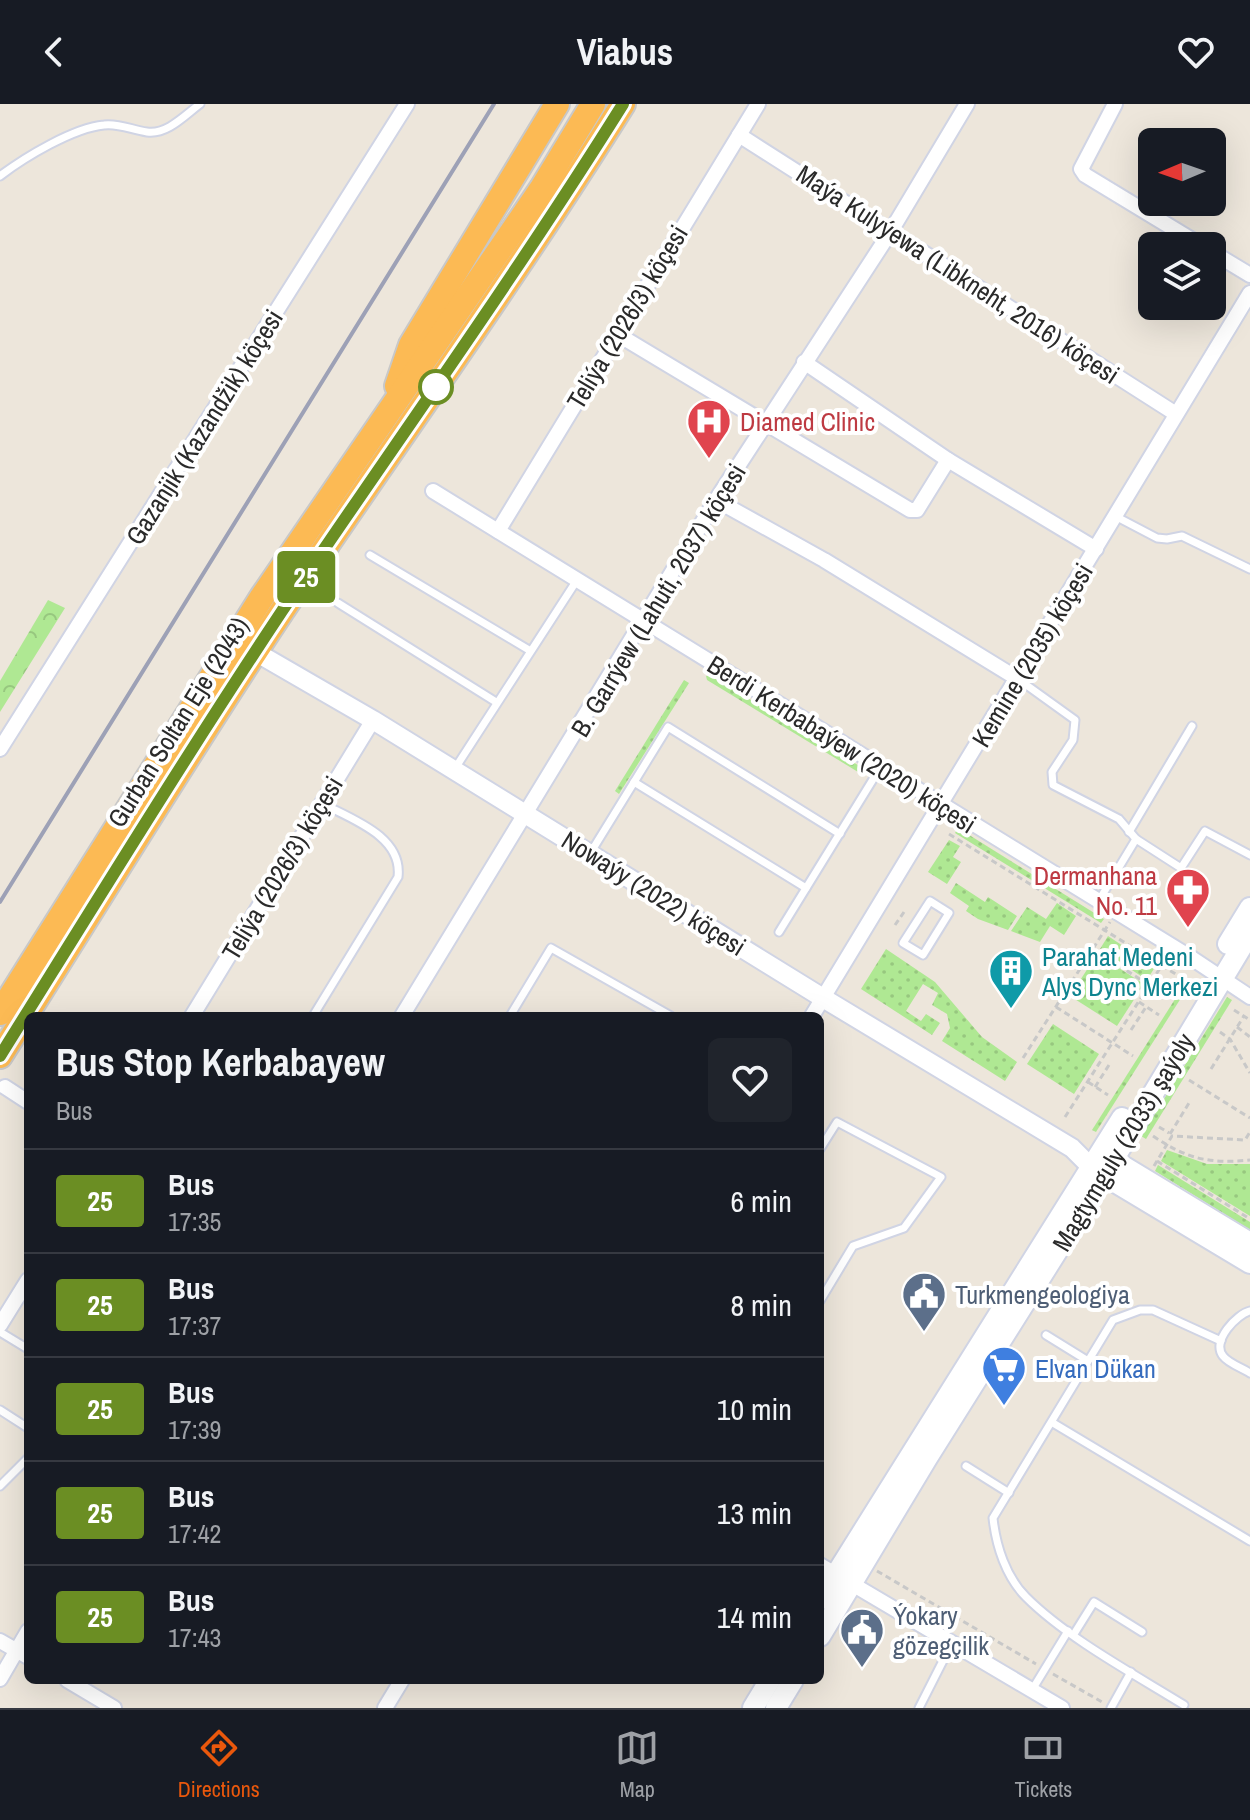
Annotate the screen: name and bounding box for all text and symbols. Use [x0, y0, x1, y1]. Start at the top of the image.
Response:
text: Viabus [577, 28, 673, 76]
icon: back [32, 30, 76, 74]
icon: heart [1174, 30, 1218, 74]
north arrow [1138, 128, 1226, 216]
map controls [1138, 128, 1226, 320]
street label: Maýa Kulyýewa (Libkneht, 2016) köçesi [790, 156, 1126, 392]
street label: Teliýa (2026/3) köçesi [558, 219, 696, 415]
button: layers [1138, 232, 1226, 320]
street label: Gazanjik (Kazandžik) köçesi [117, 303, 291, 551]
unlabelled marker [419, 370, 453, 404]
hospital icon: Diamed Clinic [685, 397, 733, 460]
place label: Diamed Clinic [740, 404, 875, 439]
street label: B. Garrýew (Lahuti, 2037) köçesi [562, 457, 754, 743]
line badge: 25 [270, 551, 342, 603]
street label: Kemine (2035) köçesi [963, 557, 1101, 753]
text: 25 [293, 558, 319, 596]
street label: Gurban Soltan Eje (2043) [99, 610, 257, 834]
street label: Berdi Kerbabaýew (2020) köçesi [701, 647, 983, 841]
street label: Teliýa (2026/3) köçesi [213, 770, 351, 966]
street label: Nowaýy (2022) köçesi [555, 822, 753, 964]
place label: Dermanhana No. 11 [1034, 858, 1157, 923]
pharmacy icon: Dermanhana No. 11 [1164, 866, 1212, 929]
place label: Parahat Medeni Alys Dync Merkezi [1041, 939, 1219, 1004]
building icon: Parahat Medeni Alys Dync Merkezi [987, 947, 1035, 1010]
street label: Magtymguly (2033) şaýoly [1044, 1026, 1202, 1258]
text: Bus Stop Kerbabayew [56, 1037, 385, 1088]
button: heart [708, 1038, 792, 1122]
text: Bus [56, 1093, 93, 1128]
text: Bus [168, 1164, 214, 1204]
text: 6 min [730, 1181, 792, 1221]
text: 25 [87, 1182, 113, 1220]
text: 17:35 [168, 1204, 221, 1239]
text: Bus [168, 1268, 214, 1308]
public building icon: Turkmengeologiya [900, 1270, 948, 1333]
place label: Turkmengeologiya [955, 1277, 1130, 1312]
text: 8 min [730, 1285, 792, 1325]
text: 25 [87, 1286, 113, 1324]
text: 17:37 [168, 1308, 221, 1343]
supermarket icon: Elvan Dükan [980, 1344, 1028, 1407]
place label: Elvan Dükan [1035, 1351, 1156, 1386]
text: Bus [168, 1372, 214, 1412]
text: 10 min [717, 1389, 792, 1429]
text: 25 [87, 1390, 113, 1428]
text: 17:39 [168, 1412, 221, 1447]
text: Bus [168, 1476, 214, 1516]
text: 13 min [717, 1493, 792, 1533]
text: 25 [87, 1494, 113, 1532]
text: 17:42 [168, 1516, 221, 1551]
text: Bus [168, 1580, 214, 1620]
text: 14 min [717, 1597, 792, 1637]
text: 25 [87, 1598, 113, 1636]
place label: Ýokary gözegçilik [893, 1598, 989, 1663]
public building icon: Ýokary gözegçilik [838, 1606, 886, 1669]
text: 17:43 [168, 1620, 221, 1655]
tab: Directions [178, 1726, 260, 1804]
tab: Map [615, 1726, 659, 1804]
tab: Tickets [1015, 1726, 1072, 1804]

